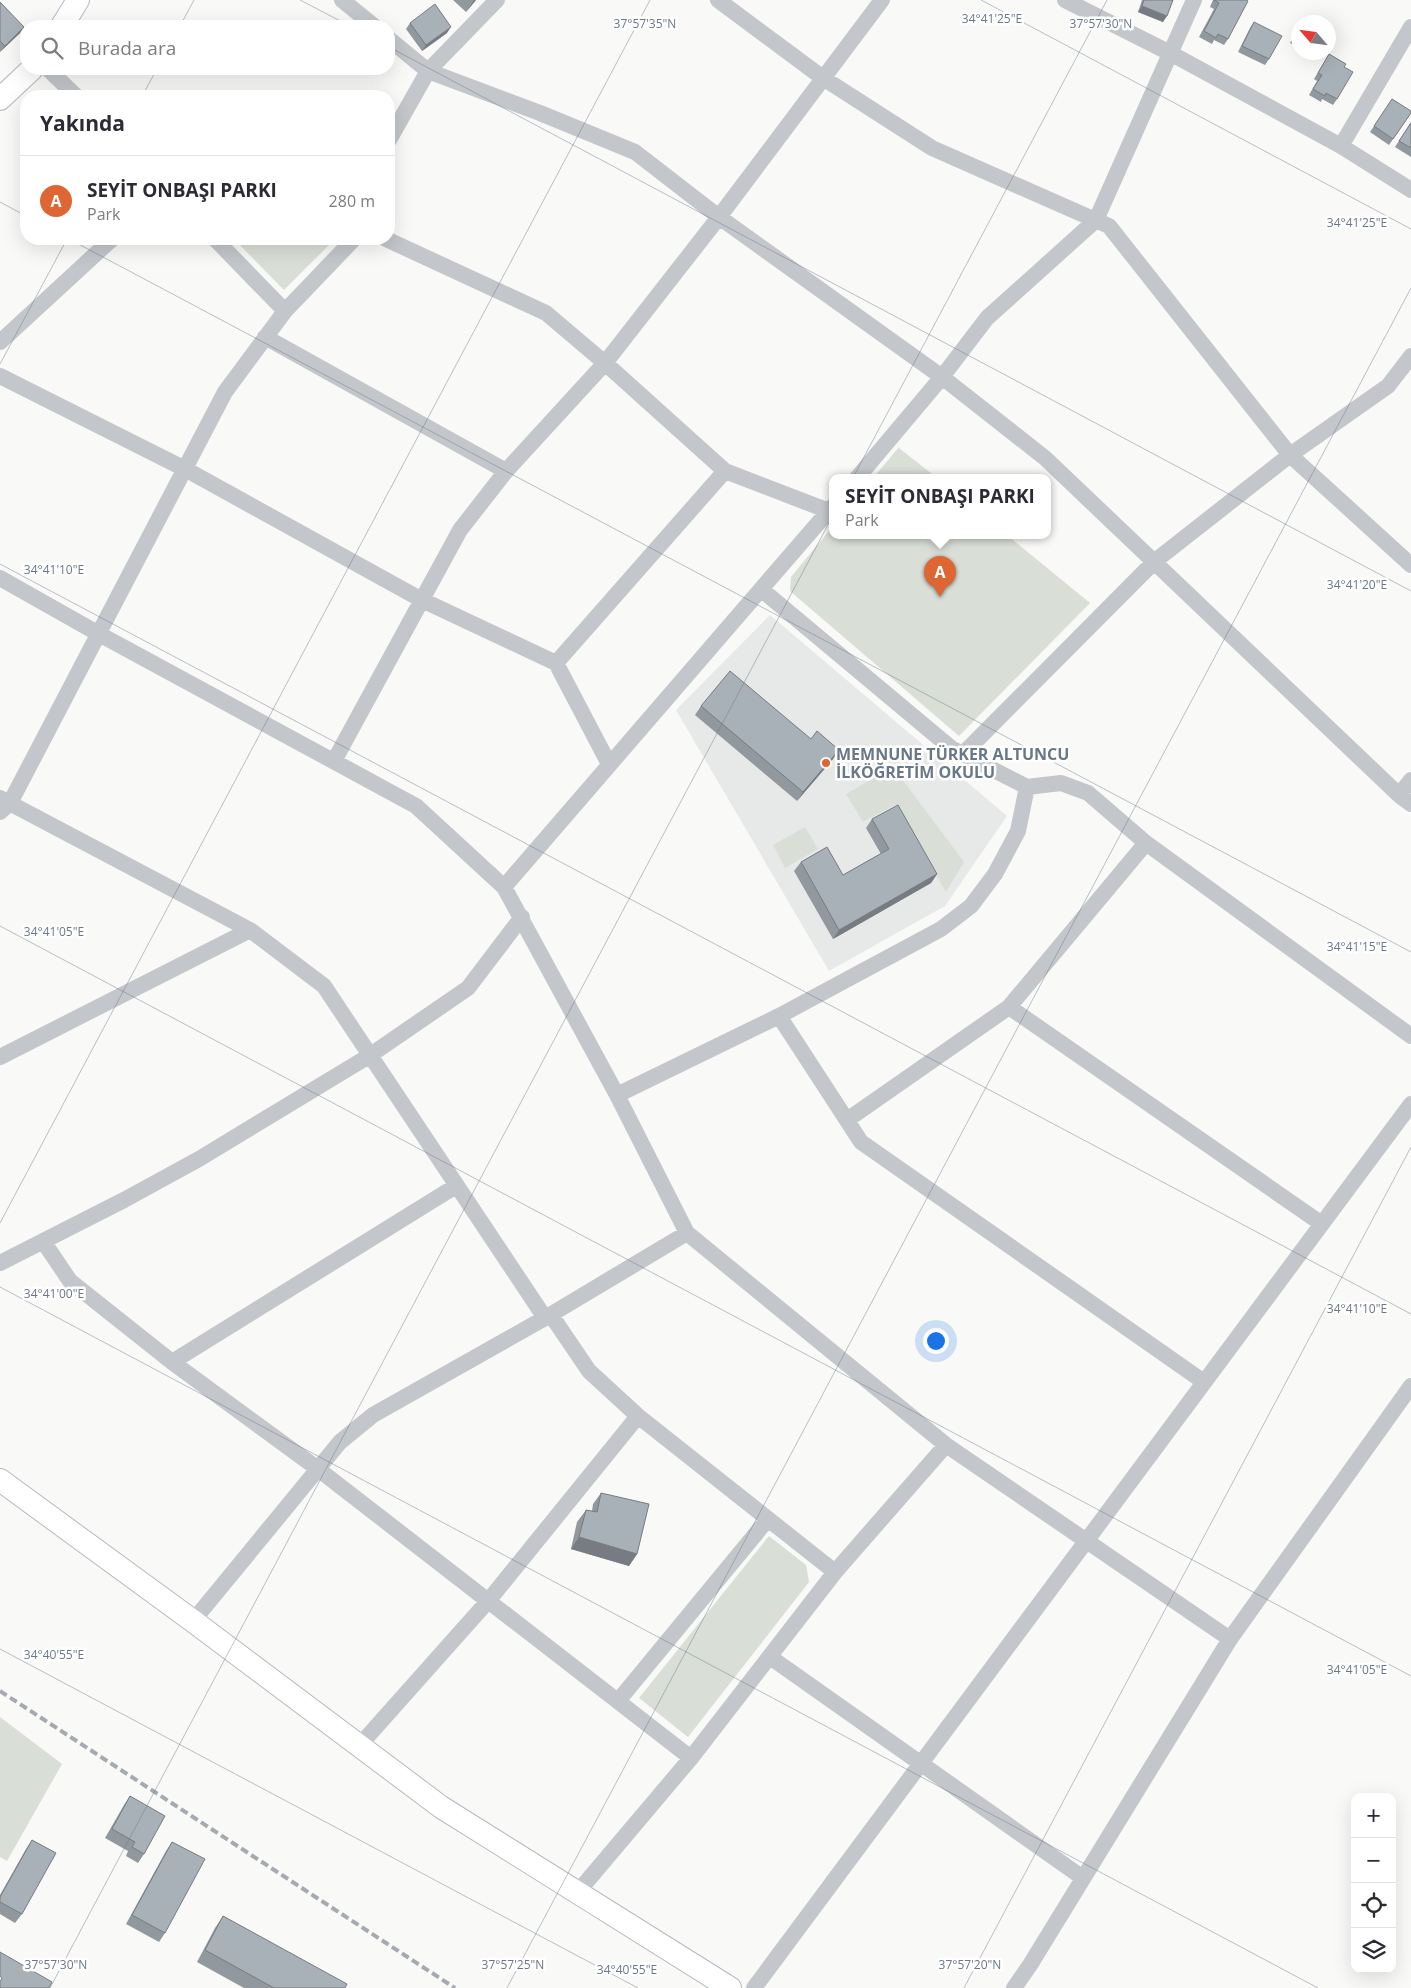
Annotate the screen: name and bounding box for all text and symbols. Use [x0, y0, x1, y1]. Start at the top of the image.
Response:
text: 34°41'25"E [962, 10, 1022, 27]
text: 37°57'35"N [614, 15, 676, 32]
text: 37°57'30"N [1070, 15, 1132, 32]
north arrow [1291, 15, 1336, 60]
search box [20, 20, 395, 75]
icon: search [38, 34, 66, 62]
text: Burada ara [78, 35, 176, 61]
text: Yakında [40, 109, 125, 137]
text: SEYİT ONBAŞI PARKI [87, 177, 277, 203]
text: A [50, 190, 62, 212]
text: 280 m [329, 190, 375, 212]
text: Park [87, 203, 120, 225]
text: 34°41'25"E [1327, 214, 1387, 231]
popup [829, 474, 1051, 539]
text: SEYİT ONBAŞI PARKI [845, 483, 1035, 509]
text: Park [845, 509, 879, 531]
pin: A [924, 556, 956, 597]
text: 34°41'10"E [24, 561, 84, 578]
text: 34°41'20"E [1327, 576, 1387, 593]
place label: MEMNUNE TÜRKER ALTUNCU İLKÖĞRETİM OKULU [836, 743, 1069, 783]
marker: MEMNUNE TÜRKER ALTUNCU İLKÖĞRETİM OKULU [820, 757, 832, 769]
text: 34°41'05"E [24, 923, 84, 940]
text: 34°41'15"E [1327, 938, 1387, 955]
text: 34°41'00"E [24, 1285, 84, 1302]
text: 34°41'10"E [1327, 1300, 1387, 1317]
your location [923, 1328, 949, 1354]
text: 34°40'55"E [24, 1646, 84, 1663]
text: 34°41'05"E [1327, 1661, 1387, 1678]
map controls [1351, 1793, 1396, 1973]
button: + [1351, 1793, 1396, 1838]
button: − [1351, 1838, 1396, 1883]
button: locate [1351, 1883, 1396, 1928]
button: layers [1351, 1928, 1396, 1973]
text: 37°57'30"N [25, 1956, 87, 1973]
text: 37°57'25"N [482, 1956, 544, 1973]
text: 37°57'20"N [939, 1956, 1001, 1973]
text: 34°40'55"E [597, 1961, 657, 1978]

